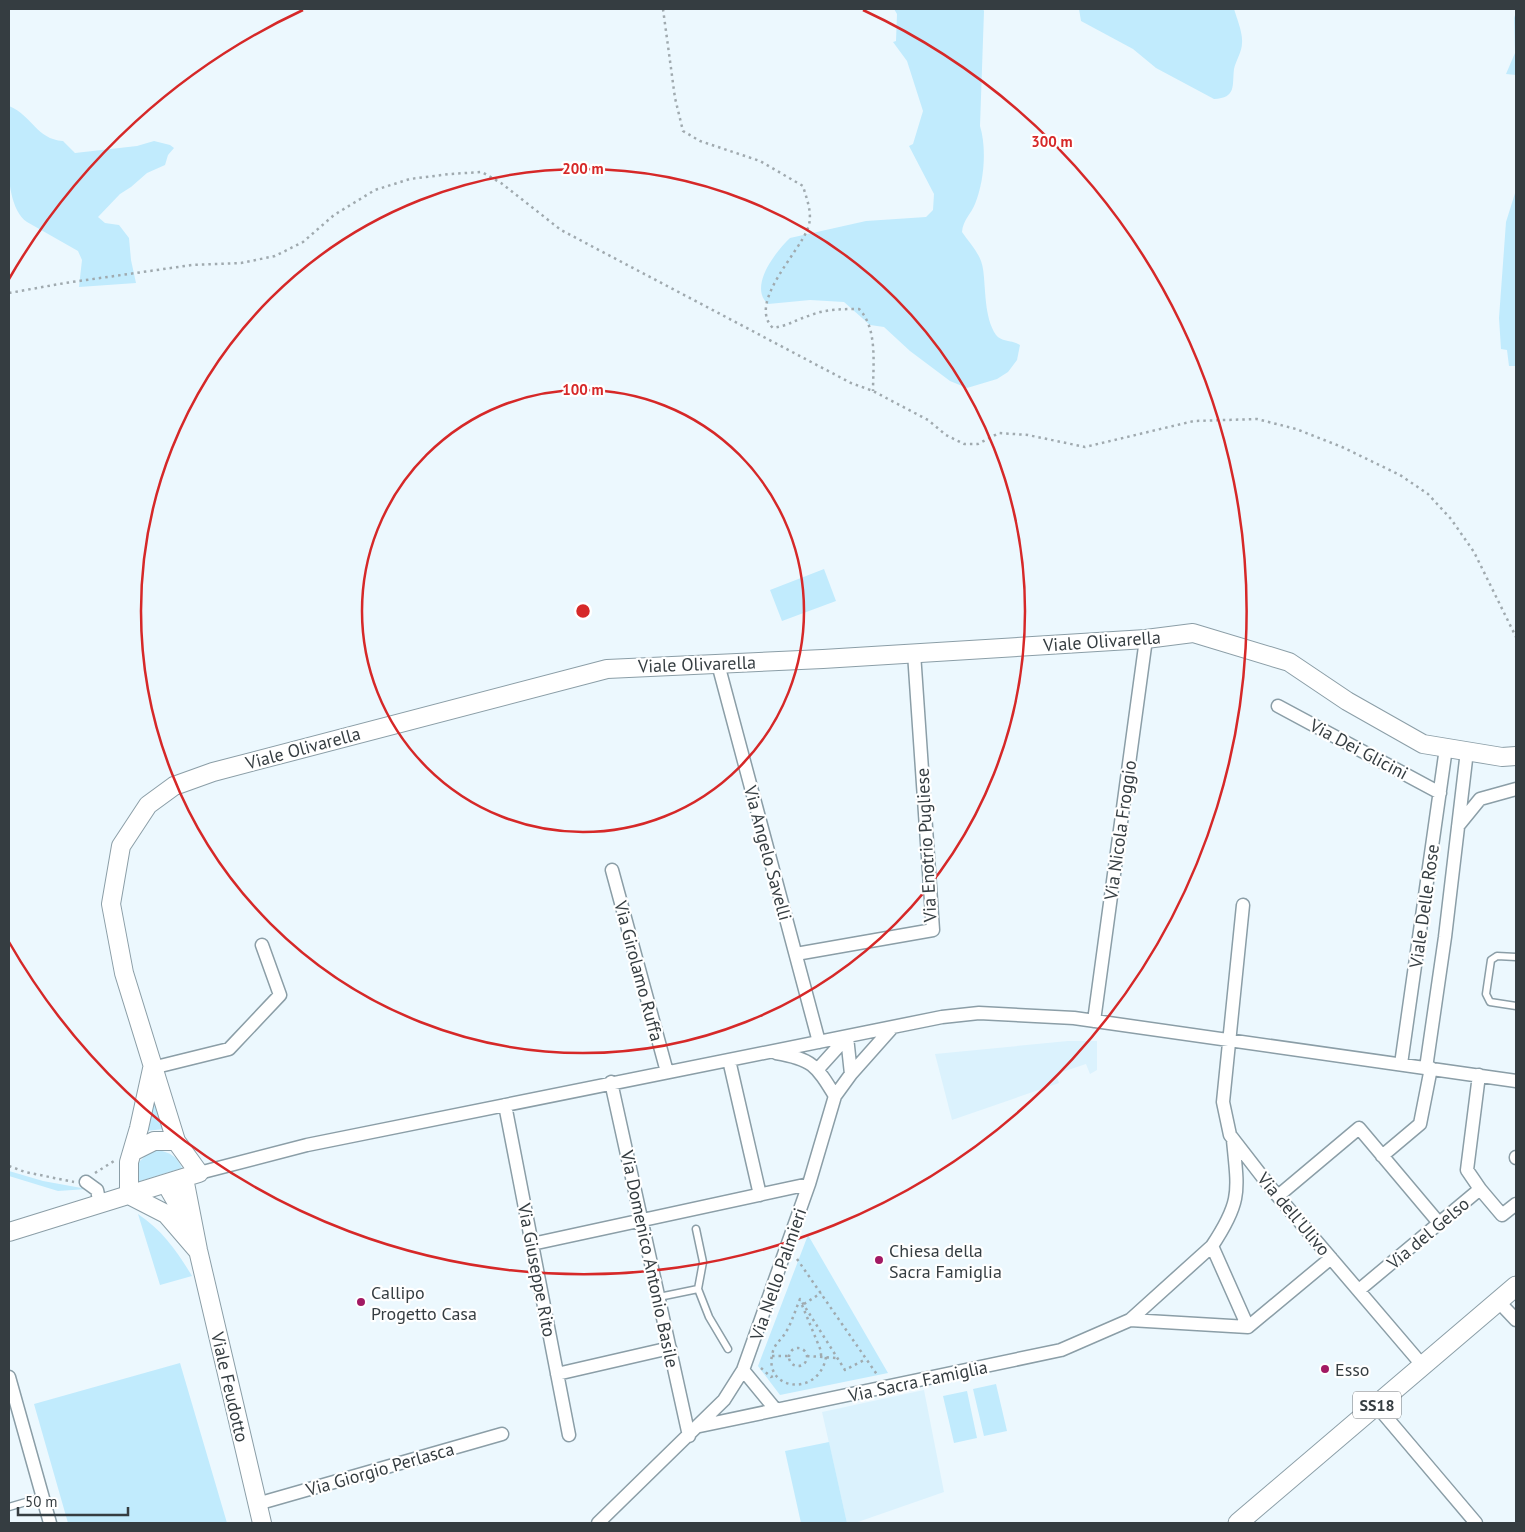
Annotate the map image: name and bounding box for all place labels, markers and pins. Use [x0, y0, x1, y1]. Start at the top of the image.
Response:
centre of rings [574, 602, 592, 620]
place label: Chiesa della Sacra Famiglia [889, 1239, 1002, 1283]
marker: Chiesa della Sacra Famiglia [873, 1254, 885, 1266]
place label: Callipo Progetto Casa [371, 1281, 477, 1325]
marker: Callipo Progetto Casa [355, 1296, 367, 1308]
place label: Esso [1335, 1358, 1369, 1381]
marker: Esso [1319, 1363, 1331, 1375]

